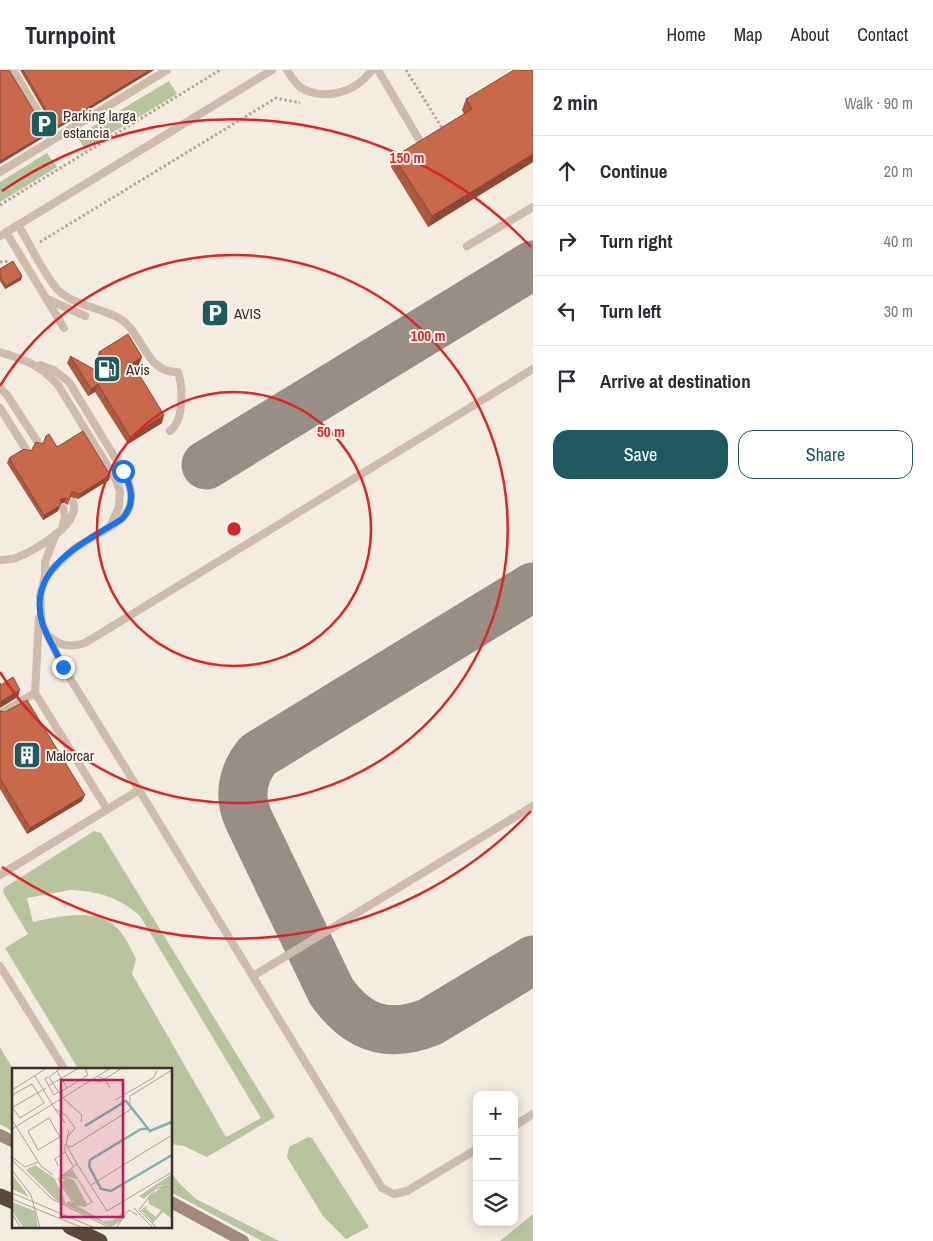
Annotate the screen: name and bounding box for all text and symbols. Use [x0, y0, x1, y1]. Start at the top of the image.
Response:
text: Turnpoint [25, 19, 115, 51]
text: Home [666, 22, 706, 47]
text: Map [734, 22, 763, 47]
text: About [791, 22, 829, 47]
text: Contact [857, 22, 908, 47]
text: 2 min [553, 88, 598, 117]
text: Walk · 90 m [844, 92, 913, 114]
place label: Parking larga estancia [63, 105, 136, 143]
parking icon: Parking larga estancia [29, 109, 59, 139]
text: 150 m [390, 147, 424, 168]
icon: ahead [553, 157, 581, 185]
text: Continue [600, 158, 668, 184]
text: 20 m [884, 160, 913, 182]
icon: right [553, 227, 581, 255]
text: Turn right [600, 228, 672, 254]
text: 40 m [884, 230, 913, 252]
icon: left [553, 297, 581, 325]
parking icon: AVIS [200, 298, 230, 328]
text: Turn left [600, 298, 661, 324]
text: 30 m [884, 300, 913, 322]
place label: AVIS [233, 303, 261, 324]
text: 100 m [411, 325, 445, 346]
fuel station icon: Avis [92, 354, 122, 384]
place label: Avis [125, 359, 150, 380]
icon: arrive [553, 367, 581, 395]
text: Arrive at destination [600, 368, 751, 394]
text: 50 m [317, 421, 345, 442]
button: Save [553, 430, 728, 479]
button: Share [738, 430, 913, 479]
route start [112, 460, 135, 483]
centre of rings [225, 520, 243, 538]
route end [52, 656, 75, 679]
building icon: Malorcar [12, 740, 42, 770]
place label: Malorcar [46, 745, 94, 766]
inset map [12, 1068, 172, 1228]
map controls [473, 1091, 518, 1226]
button: + [473, 1091, 518, 1136]
button: − [473, 1136, 518, 1181]
button: layers [473, 1181, 518, 1226]

